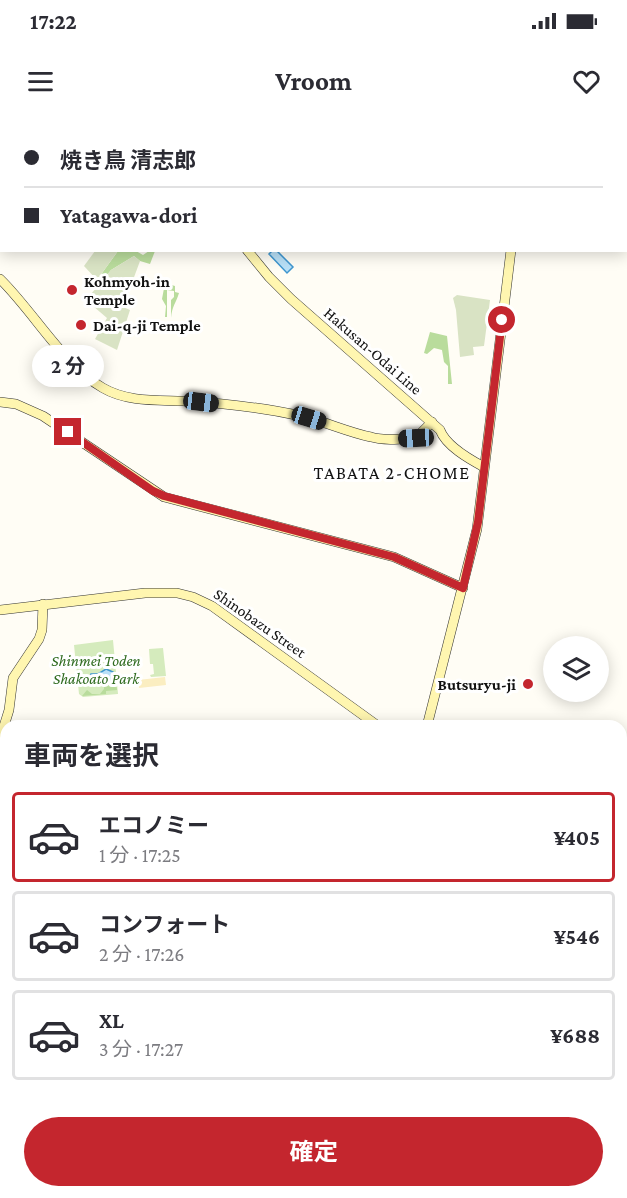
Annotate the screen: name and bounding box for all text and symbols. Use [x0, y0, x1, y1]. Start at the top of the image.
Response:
text: 17:22 [30, 9, 77, 34]
icon: menu [24, 65, 57, 98]
icon: heart [570, 65, 603, 98]
text: Vroom [275, 66, 352, 96]
text: 焼き鳥 清志郎 [60, 148, 196, 173]
text: Yatagawa-dori [60, 203, 197, 228]
place label: Kohmyoh-in Temple [84, 273, 170, 308]
marker: Kohmyoh-in Temple [65, 283, 79, 297]
street label: Hakusan-Odai Line [321, 304, 425, 398]
route start [488, 306, 515, 333]
place label: Dai-q-ji Temple [93, 317, 201, 335]
marker: Dai-q-ji Temple [74, 318, 88, 332]
callout: 2 分 [32, 345, 104, 387]
text: 2 分 [51, 355, 85, 377]
car [182, 391, 220, 413]
car [289, 404, 329, 432]
route end [54, 418, 81, 445]
car [398, 428, 434, 448]
district label: TABATA 2-CHOME [313, 463, 471, 483]
street label: Shinobazu Street [211, 585, 310, 661]
map controls [543, 636, 609, 702]
button: layers [543, 636, 609, 702]
park label: Shinmei Toden Shakoato Park [51, 652, 141, 687]
place label: Butsuryu-ji [438, 676, 516, 694]
marker: Butsuryu-ji [521, 677, 535, 691]
text: 車両を選択 [24, 741, 159, 771]
icon: car [27, 810, 81, 864]
text: エコノミー [99, 813, 209, 838]
text: ¥405 [553, 825, 600, 850]
text: 1 分 · 17:25 [99, 844, 181, 866]
icon: car [27, 909, 81, 963]
text: コンフォート [99, 912, 230, 937]
text: ¥546 [553, 924, 600, 949]
text: 2 分 · 17:26 [99, 943, 184, 965]
icon: car [27, 1008, 81, 1062]
text: XL [99, 1008, 124, 1033]
text: ¥688 [550, 1023, 600, 1048]
text: 3 分 · 17:27 [99, 1038, 183, 1060]
button: 確定 [24, 1117, 603, 1186]

